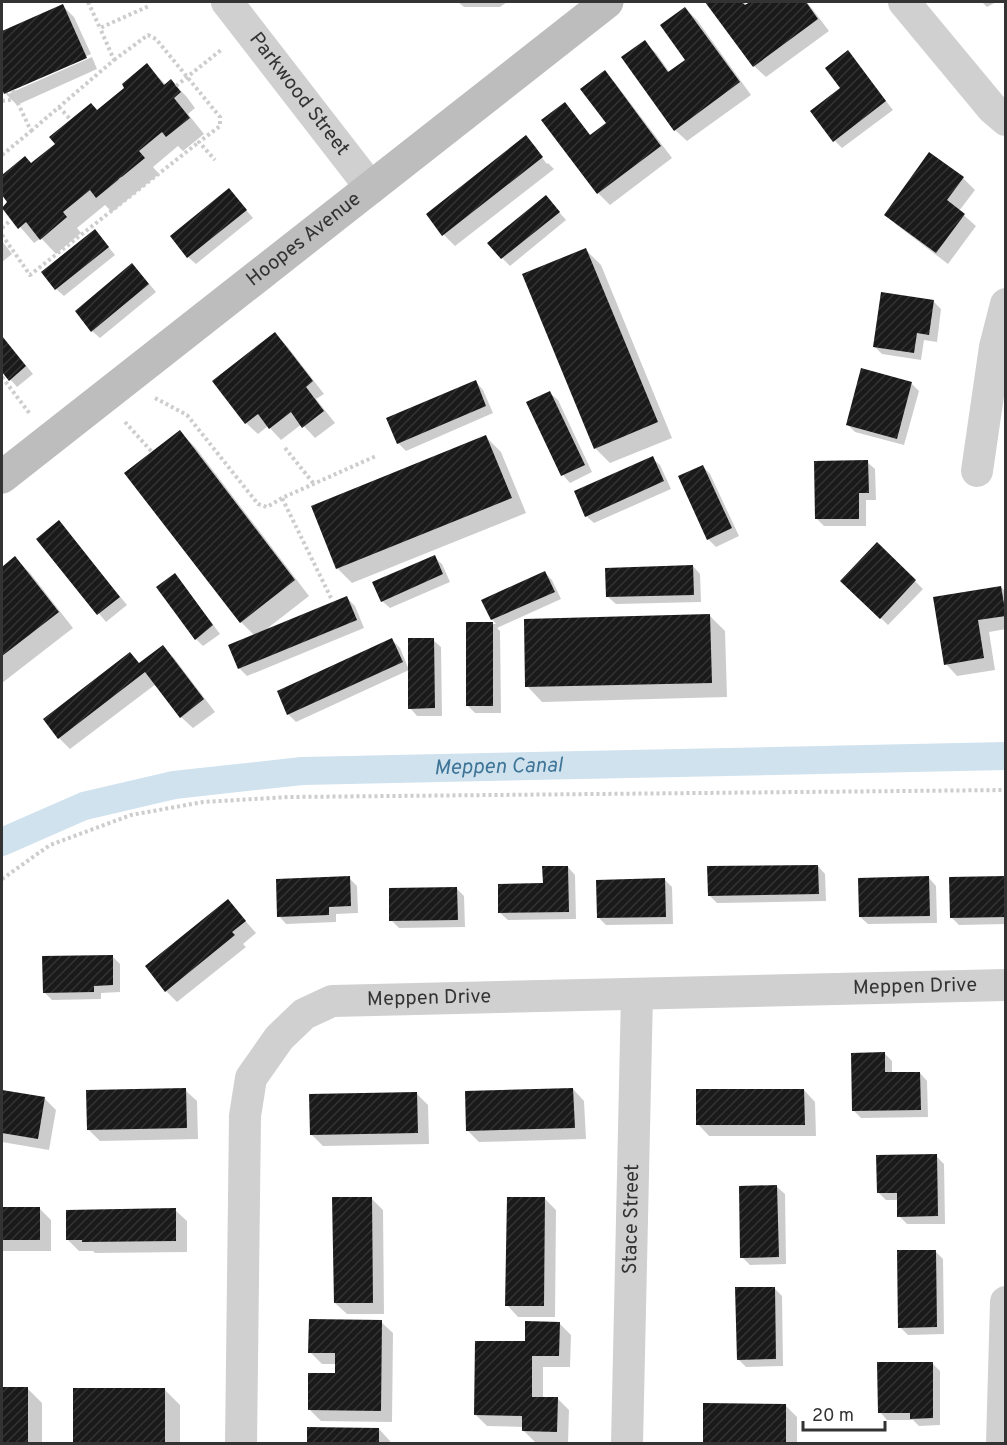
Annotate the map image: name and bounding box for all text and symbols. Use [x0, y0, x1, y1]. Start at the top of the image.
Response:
street label: Parkwood Street [243, 28, 355, 161]
street label: Hoopes Avenue [241, 187, 367, 293]
water label: Meppen Canal [434, 752, 564, 782]
street label: Meppen Drive [853, 973, 977, 1002]
street label: Meppen Drive [367, 984, 492, 1013]
street label: Stace Street [618, 1163, 646, 1275]
scale bar [803, 1394, 886, 1432]
text: 20 m [812, 1405, 854, 1428]

